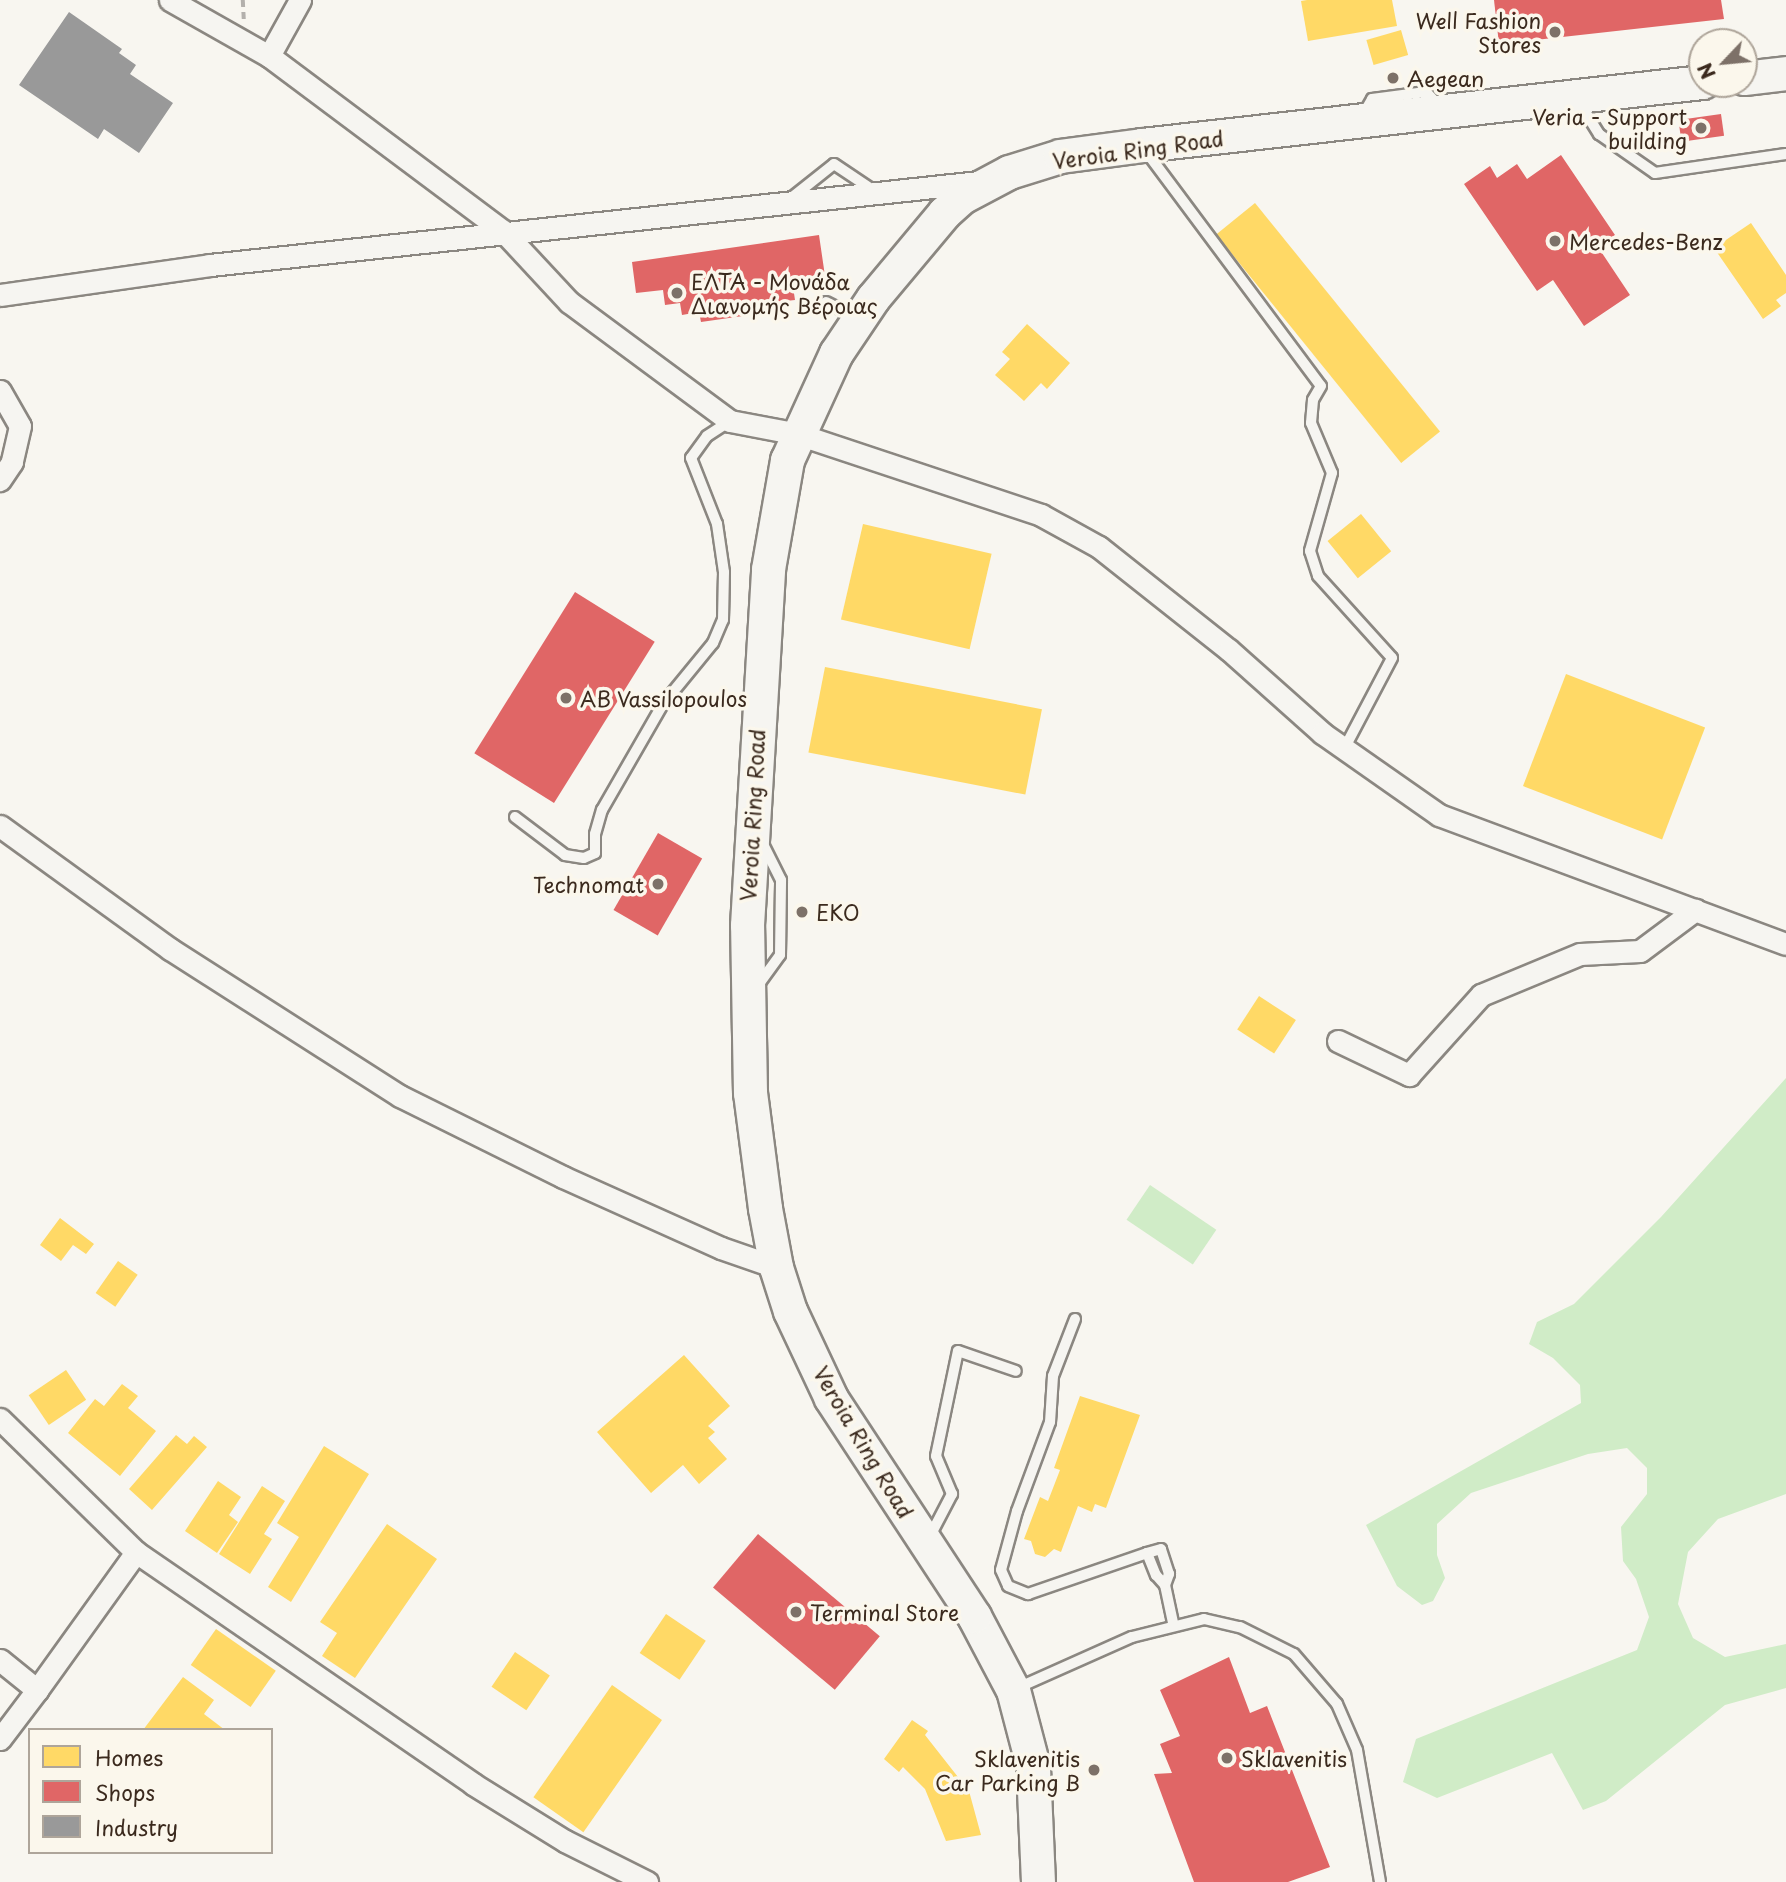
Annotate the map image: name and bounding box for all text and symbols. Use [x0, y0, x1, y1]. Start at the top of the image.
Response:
place label: Well Fashion Stores [1415, 7, 1541, 57]
marker: Well Fashion Stores [1547, 24, 1563, 40]
north arrow [1688, 28, 1758, 98]
text: N [1690, 58, 1722, 84]
place label: Aegean [1407, 65, 1484, 91]
marker: Aegean [1385, 70, 1401, 86]
place label: Veria - Support building [1531, 103, 1687, 153]
marker: Veria - Support building [1693, 120, 1709, 136]
street label: Verοia Ring Road [1051, 124, 1225, 174]
place label: Mercedes-Benz [1569, 228, 1723, 254]
marker: Mercedes-Benz [1547, 233, 1563, 249]
place label: ΕΛΤΑ - Μονάδα Διανομής Βέροιας [691, 268, 879, 318]
marker: ΕΛΤΑ - Μονάδα Διανομής Βέροιας [669, 285, 685, 301]
place label: AB Vassilopoulos [580, 685, 748, 711]
marker: AB Vassilopoulos [558, 690, 574, 706]
street label: Verοia Ring Road [735, 728, 769, 902]
place label: Technomat [533, 871, 644, 897]
marker: Technomat [650, 876, 666, 892]
place label: EKO [816, 899, 860, 925]
marker: EKO [794, 904, 810, 920]
street label: Verοia Ring Road [809, 1361, 919, 1523]
place label: Terminal Store [810, 1599, 960, 1625]
marker: Terminal Store [788, 1604, 804, 1620]
legend [28, 1728, 273, 1854]
text: Homes [95, 1741, 163, 1773]
place label: Sklavenitis Car Parking B [936, 1745, 1080, 1795]
place label: Sklavenitis [1241, 1745, 1347, 1771]
marker: Sklavenitis [1219, 1750, 1235, 1766]
marker: Sklavenitis Car Parking B [1086, 1762, 1102, 1778]
text: Shops [95, 1776, 155, 1808]
text: Industry [95, 1811, 178, 1843]

